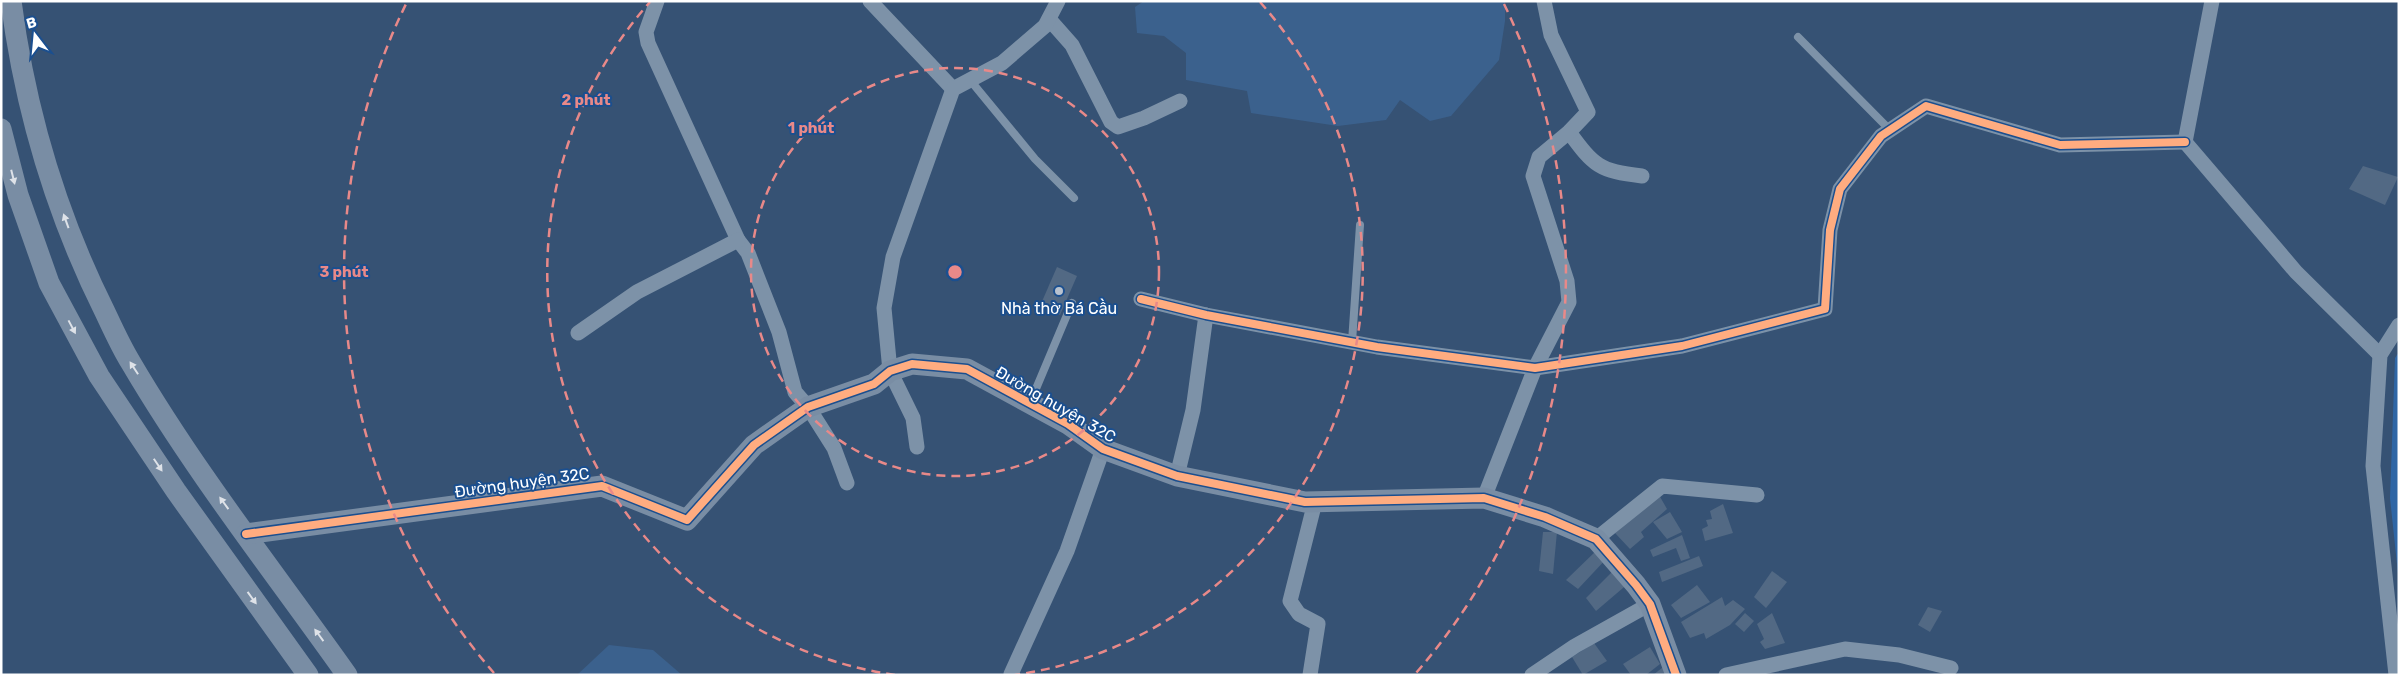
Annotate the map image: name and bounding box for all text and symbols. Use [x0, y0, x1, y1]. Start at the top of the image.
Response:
north arrow [10, 10, 60, 60]
text: B [24, 13, 39, 33]
text: 2 phút [562, 91, 610, 109]
text: 1 phút [788, 119, 834, 137]
one-way arrow [10, 169, 18, 184]
one-way arrow [62, 213, 70, 228]
text: 3 phút [320, 263, 368, 281]
centre of rings [946, 263, 964, 281]
marker: Nhà thờ Bá Cầu [1053, 285, 1065, 297]
place label: Nhà thờ Bá Cầu [1001, 298, 1117, 318]
one-way arrow [68, 321, 77, 334]
one-way arrow [129, 361, 139, 375]
street label: Đường huyện 32C [992, 362, 1119, 447]
one-way arrow [153, 458, 163, 472]
street label: Đường huyện 32C [453, 464, 591, 501]
one-way arrow [219, 496, 229, 510]
one-way arrow [247, 591, 257, 605]
one-way arrow [314, 628, 324, 642]

